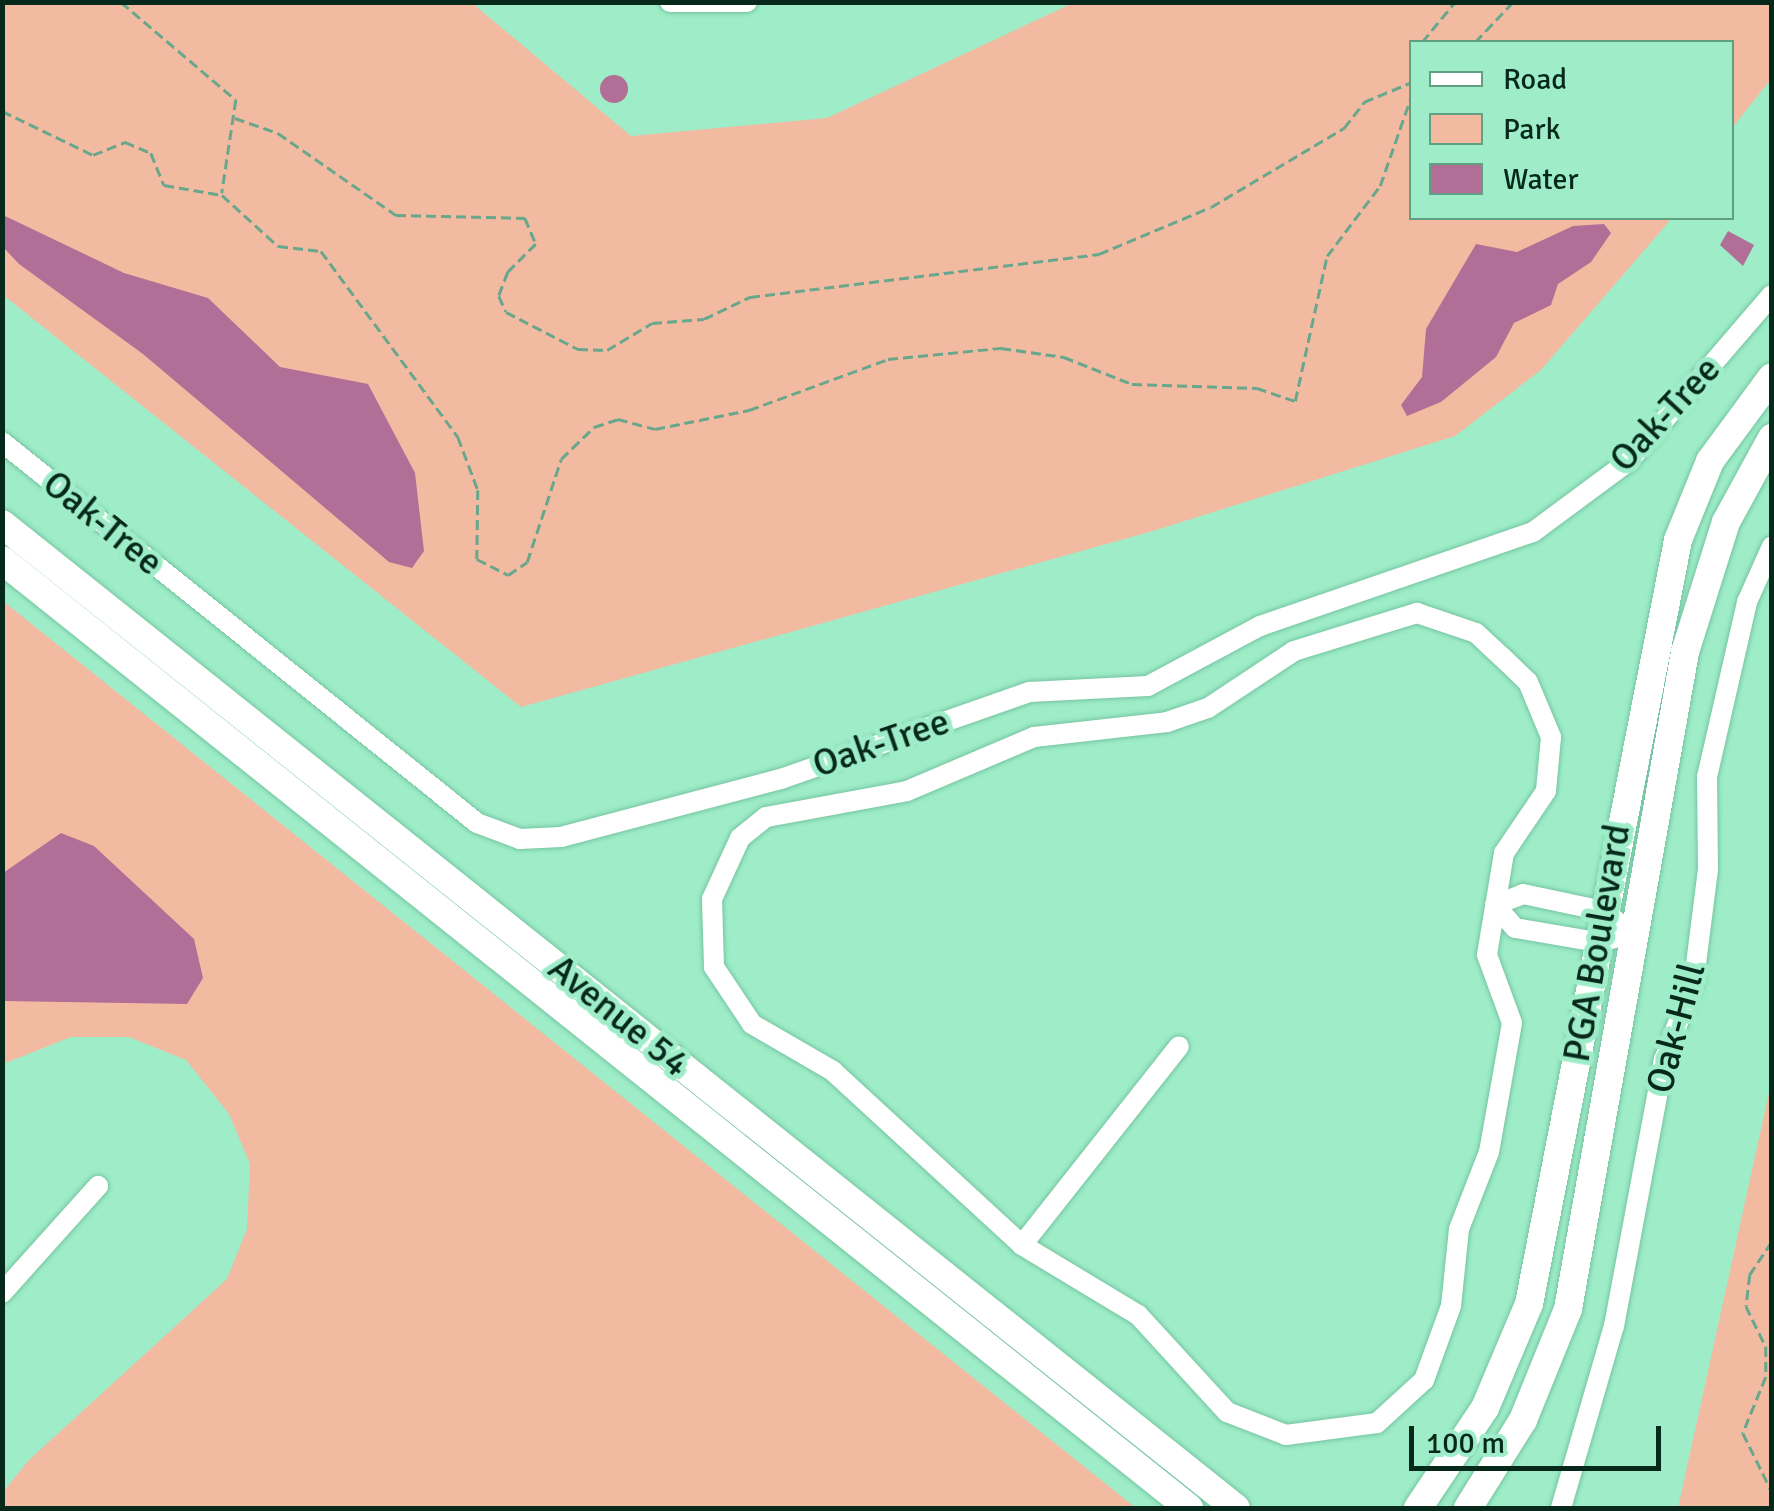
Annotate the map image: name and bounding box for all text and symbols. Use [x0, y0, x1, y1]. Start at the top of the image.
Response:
legend [1409, 40, 1734, 220]
text: Road [1503, 61, 1567, 98]
text: Park [1503, 111, 1561, 148]
text: Water [1503, 161, 1579, 198]
street label: Oak-Tree [1600, 347, 1730, 481]
street label: Oak-Tree [34, 461, 172, 585]
street label: Oak-Tree [807, 698, 955, 788]
street label: PGA Boulevard [1554, 820, 1640, 1066]
street label: Avenue 54 [539, 945, 699, 1087]
street label: Oak-Hill [1637, 958, 1715, 1098]
scale bar [1414, 1406, 1666, 1468]
text: 100 m [1426, 1425, 1505, 1462]

